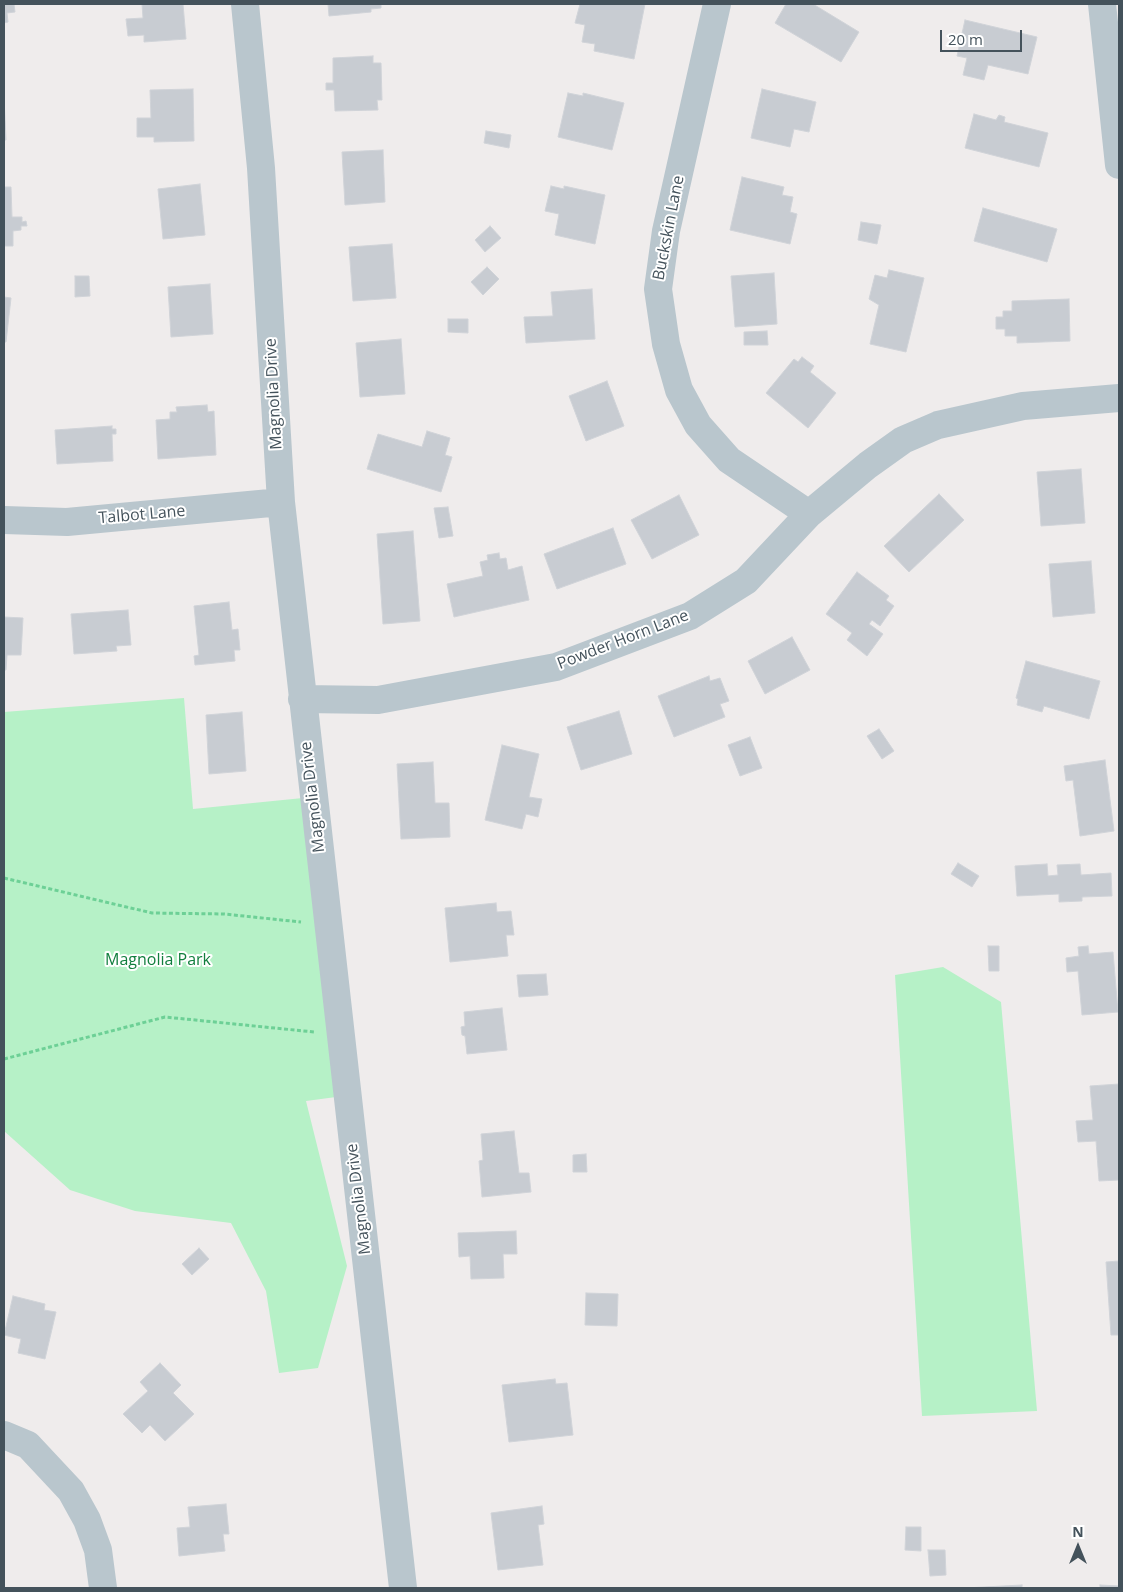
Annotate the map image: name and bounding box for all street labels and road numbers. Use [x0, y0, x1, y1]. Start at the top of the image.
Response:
street label: Buckskin Lane [649, 174, 689, 282]
street label: Magnolia Drive [261, 338, 287, 450]
street label: Talbot Lane [98, 502, 186, 528]
street label: Powder Horn Lane [555, 606, 691, 674]
street label: Magnolia Drive [297, 740, 329, 854]
street label: Magnolia Drive [343, 1142, 375, 1256]

